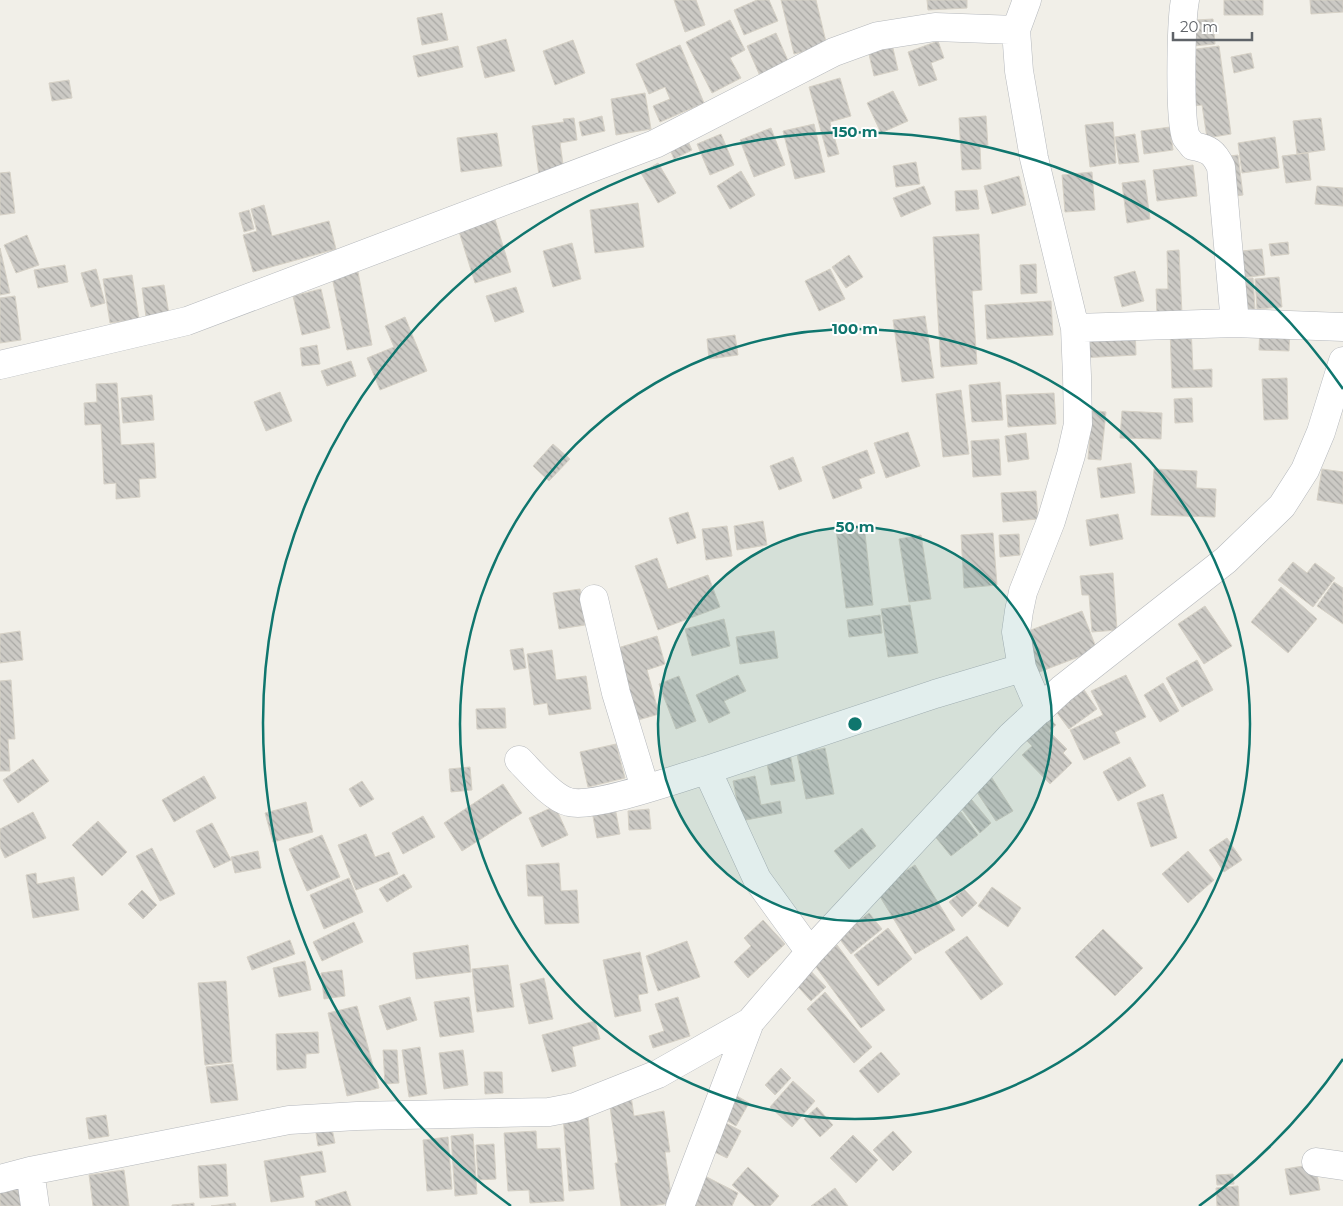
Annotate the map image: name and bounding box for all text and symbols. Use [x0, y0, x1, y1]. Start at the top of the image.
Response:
scale bar [1173, 10, 1252, 42]
text: 20 m [1180, 17, 1218, 36]
text: 150 m [833, 122, 877, 141]
text: 100 m [832, 319, 878, 338]
text: 50 m [835, 517, 875, 536]
centre of rings [846, 715, 864, 733]

